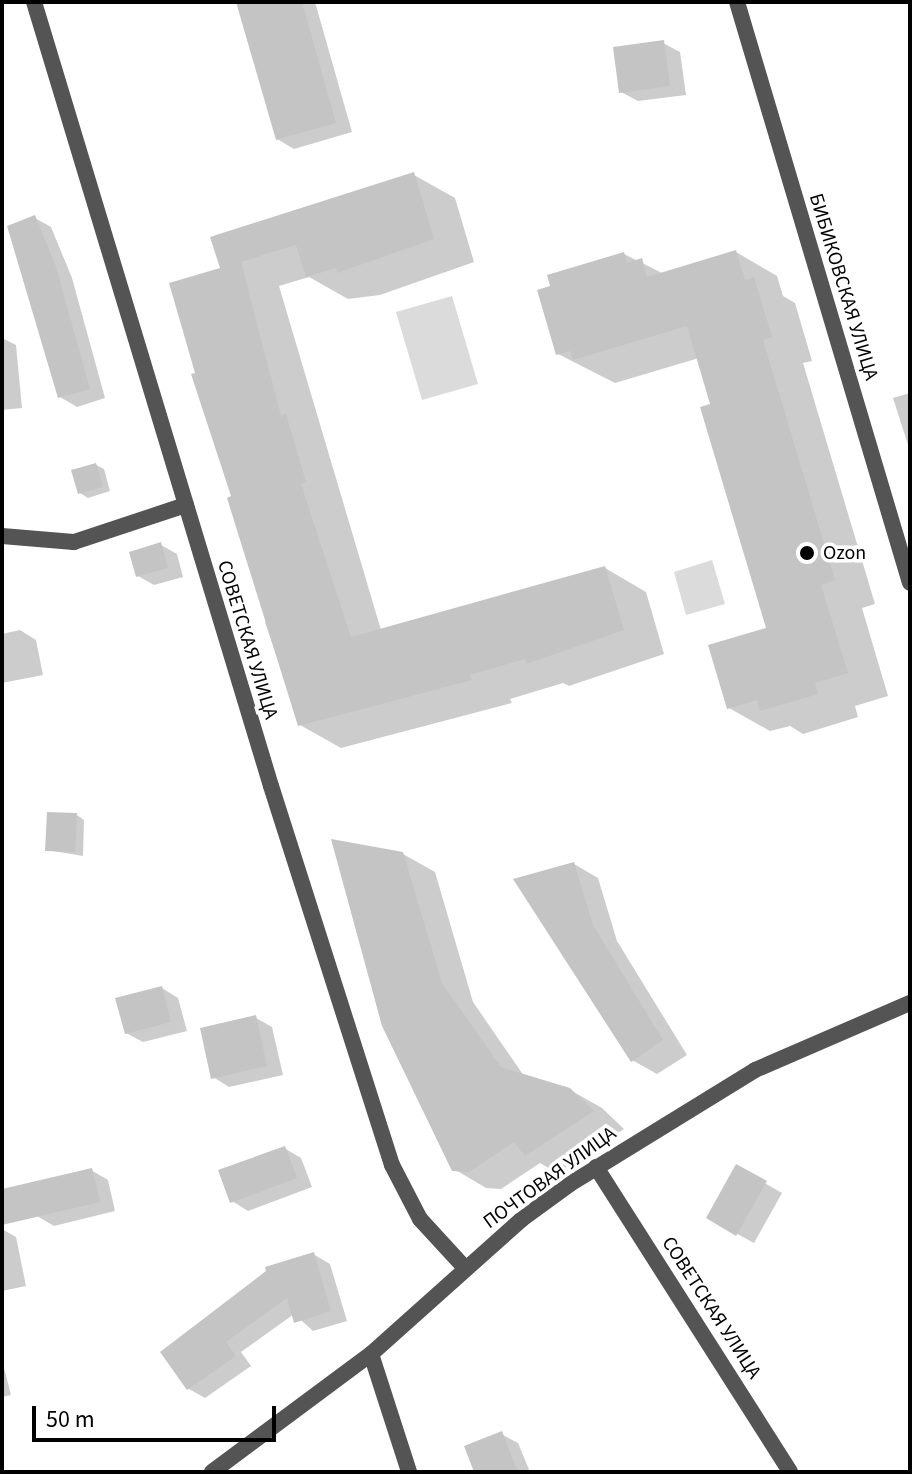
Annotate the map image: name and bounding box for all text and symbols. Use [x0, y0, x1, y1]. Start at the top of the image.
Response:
street label: БИБИКОВСКАЯ УЛИЦА [803, 191, 883, 383]
place label: Ozon [823, 541, 866, 565]
marker: Ozon [798, 544, 816, 562]
street label: СОВЕТСКАЯ УЛИЦА [211, 558, 283, 722]
street label: ПОЧТОВАЯ УЛИЦА [479, 1122, 621, 1234]
street label: СОВЕТСКАЯ УЛИЦА [656, 1232, 766, 1384]
scale bar [36, 1390, 280, 1440]
text: 50 m [46, 1402, 95, 1437]

